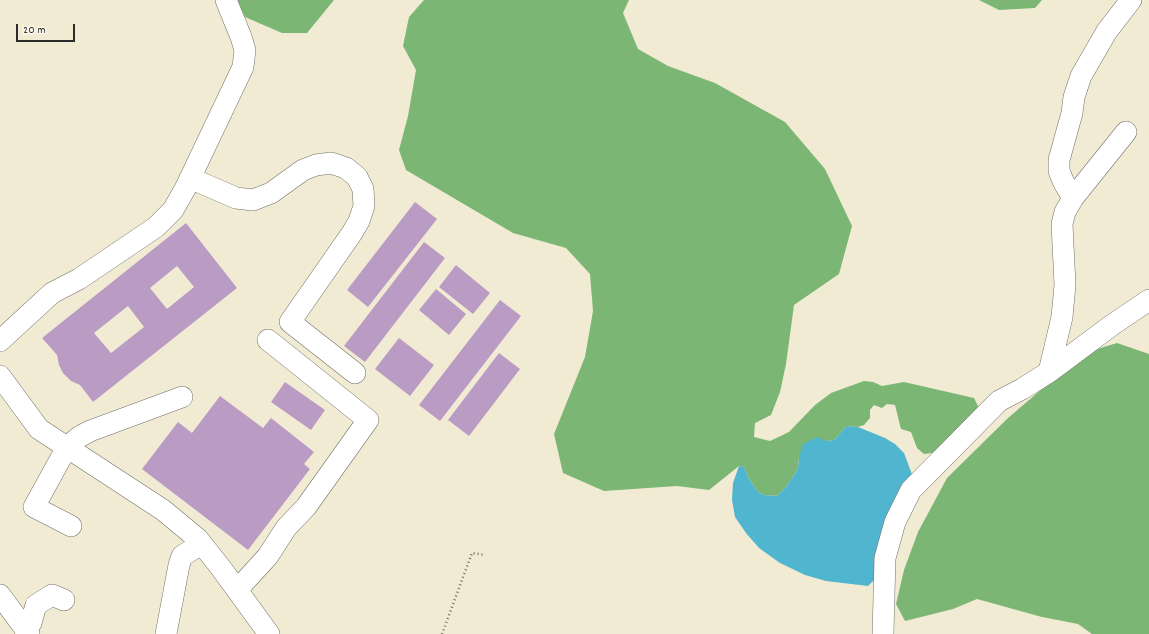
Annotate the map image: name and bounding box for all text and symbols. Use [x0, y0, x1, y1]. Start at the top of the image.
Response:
scale bar [18, 16, 77, 42]
text: 20 m [23, 22, 46, 39]

